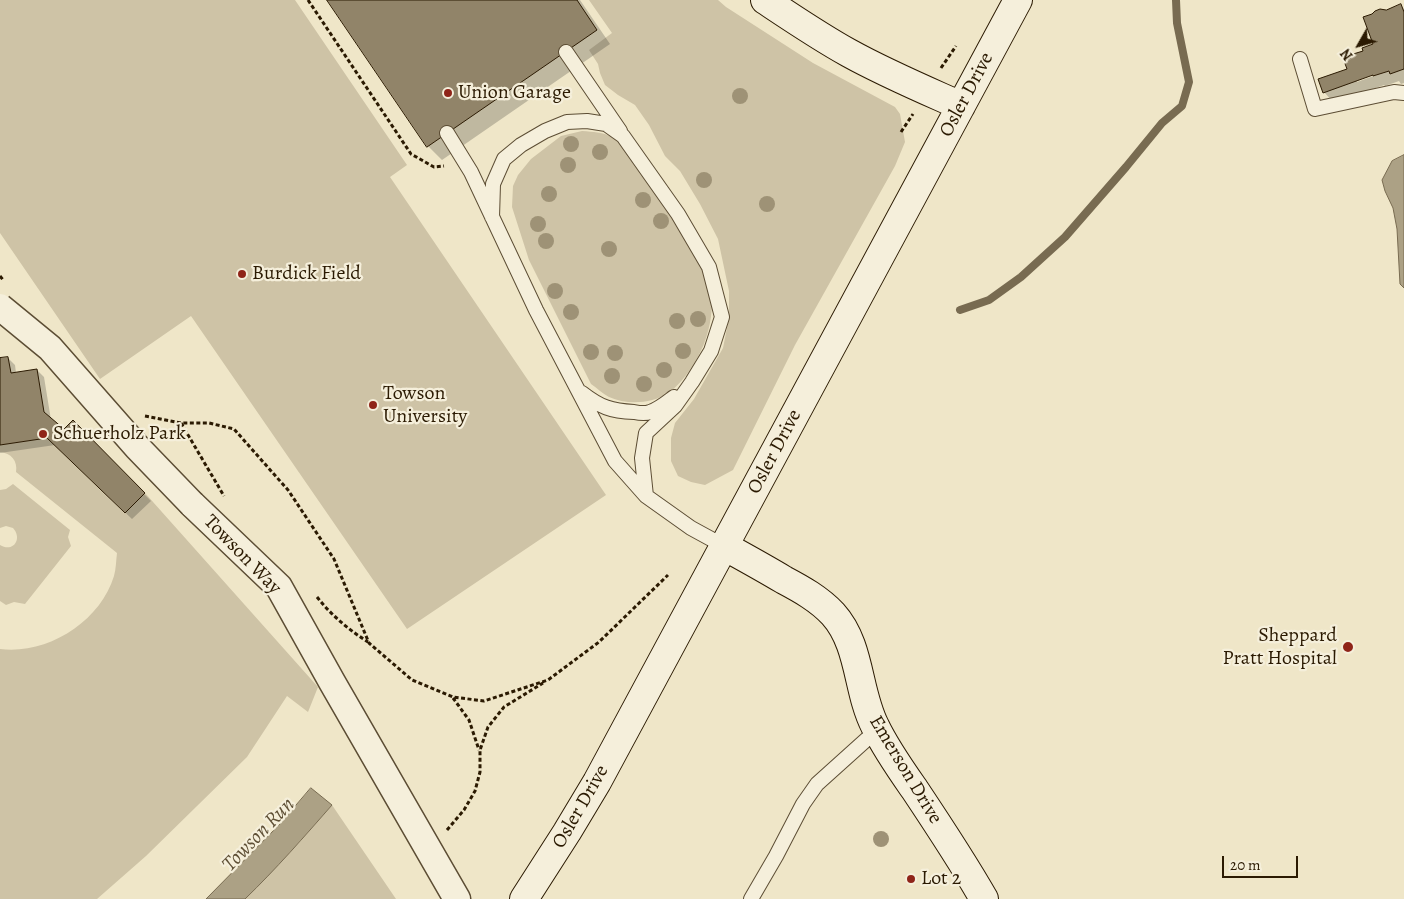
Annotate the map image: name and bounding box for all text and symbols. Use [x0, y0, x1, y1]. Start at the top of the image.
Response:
north arrow [1334, 20, 1384, 70]
text: N [1336, 45, 1357, 64]
street label: Osler Drive [935, 49, 999, 141]
place label: Union Garage [458, 81, 571, 105]
marker: Union Garage [442, 87, 454, 99]
place label: Burdick Field [252, 262, 361, 286]
marker: Burdick Field [236, 268, 248, 280]
place label: Towson University [383, 382, 467, 429]
marker: Towson University [367, 399, 379, 411]
street label: Osler Drive [743, 406, 807, 498]
place label: Schuerholz Park [53, 422, 186, 446]
marker: Schuerholz Park [37, 428, 49, 440]
street label: Towson Way [198, 510, 286, 600]
place label: Sheppard Pratt Hospital [1223, 624, 1337, 671]
marker: Sheppard Pratt Hospital [1341, 640, 1355, 654]
street label: Emerson Drive [863, 711, 947, 829]
street label: Osler Drive [548, 761, 614, 853]
water label: Towson Run [218, 793, 300, 877]
scale bar [1224, 846, 1300, 878]
text: 20 m [1230, 855, 1261, 875]
place label: Lot 2 [921, 867, 961, 891]
marker: Lot 2 [905, 873, 917, 885]

